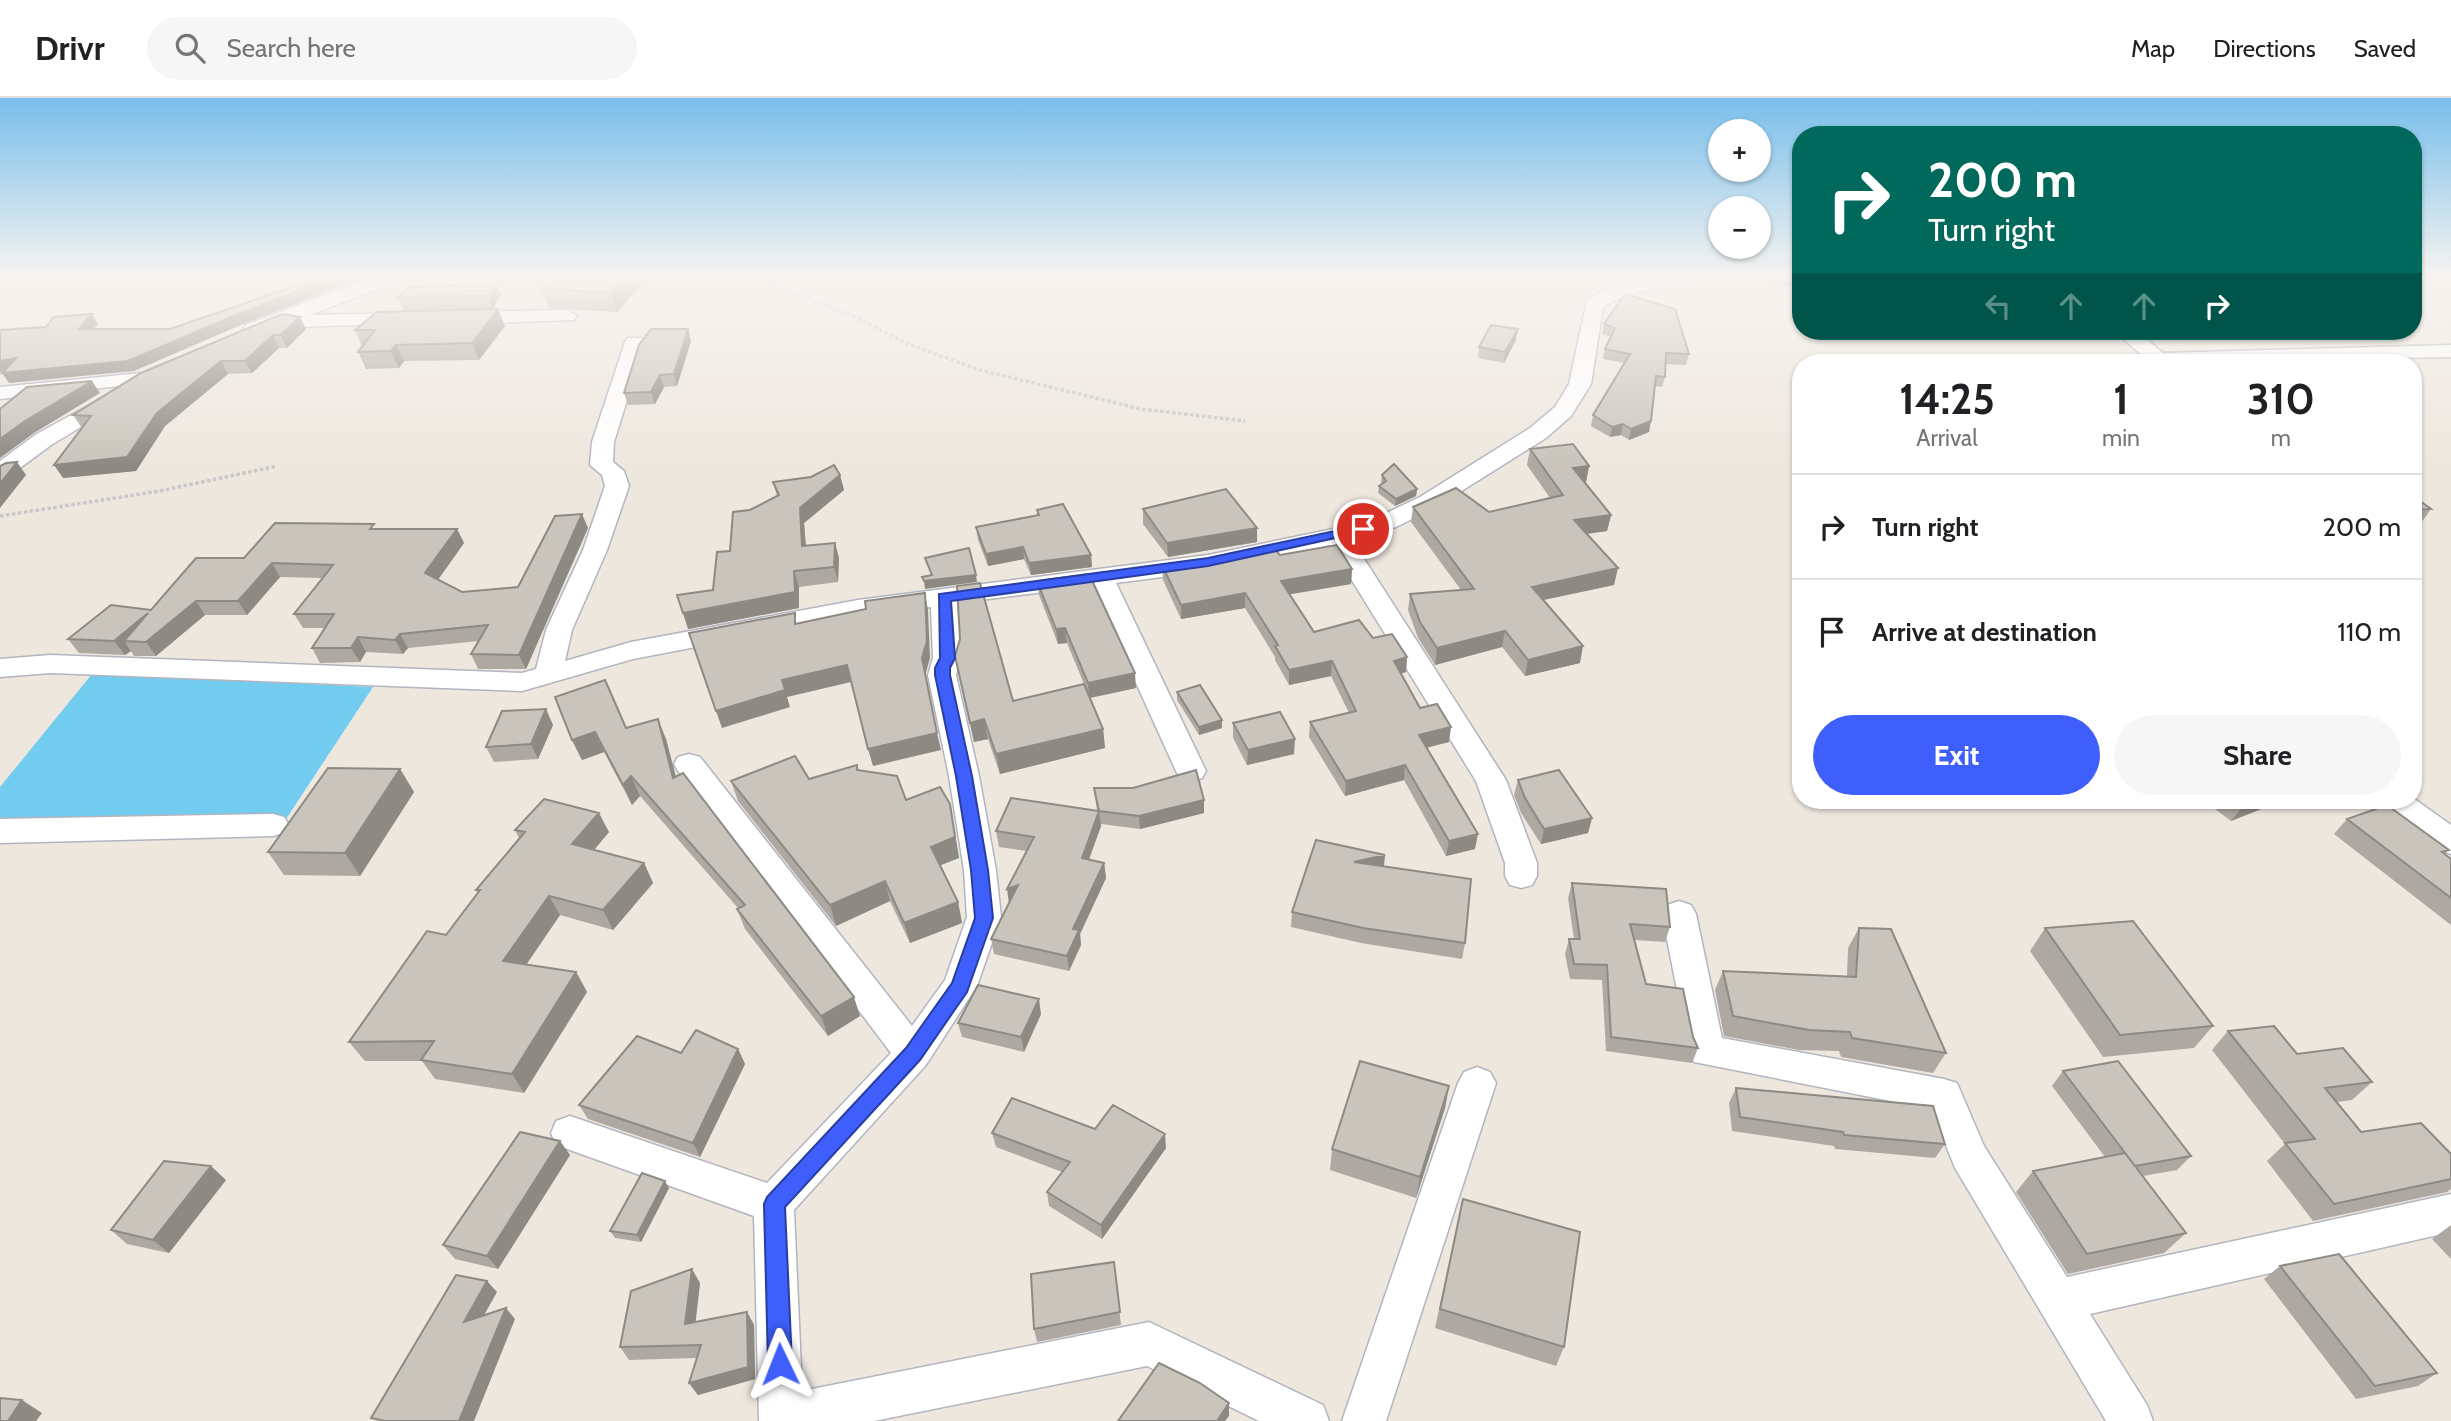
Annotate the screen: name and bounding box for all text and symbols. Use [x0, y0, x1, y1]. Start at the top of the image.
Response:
search box [147, 17, 637, 80]
text: Drivr [35, 28, 105, 68]
icon: search [171, 29, 209, 67]
text: Search here [227, 32, 356, 64]
text: Map [2131, 34, 2175, 63]
text: Directions [2213, 34, 2316, 63]
text: Saved [2354, 34, 2416, 63]
map controls [1708, 119, 1771, 259]
button: + [1708, 119, 1771, 182]
text: 200 m [1928, 150, 2077, 209]
icon: right [1813, 154, 1904, 245]
button: − [1708, 196, 1771, 259]
text: Turn right [1928, 210, 2055, 249]
icon: left [1979, 287, 2017, 325]
icon: ahead [2052, 287, 2090, 325]
icon: ahead [2125, 287, 2163, 325]
icon: right [2198, 287, 2236, 325]
text: 14:25 [1899, 373, 1995, 425]
text: 1 [2113, 373, 2129, 425]
text: 310 [2247, 373, 2315, 425]
text: Arrival [1916, 424, 1978, 452]
text: min [2102, 424, 2140, 452]
text: m [2271, 424, 2291, 452]
pin [1333, 499, 1393, 559]
icon: right [1813, 508, 1851, 546]
icon: arrive [1344, 510, 1382, 548]
text: Turn right [1872, 511, 1978, 543]
text: 200 m [2322, 511, 2401, 543]
icon: arrive [1813, 613, 1851, 651]
text: Arrive at destination [1872, 616, 2097, 648]
text: 110 m [2337, 616, 2401, 648]
button: Exit [1813, 715, 2100, 795]
button: Share [2114, 715, 2401, 795]
position arrow [743, 1327, 817, 1401]

